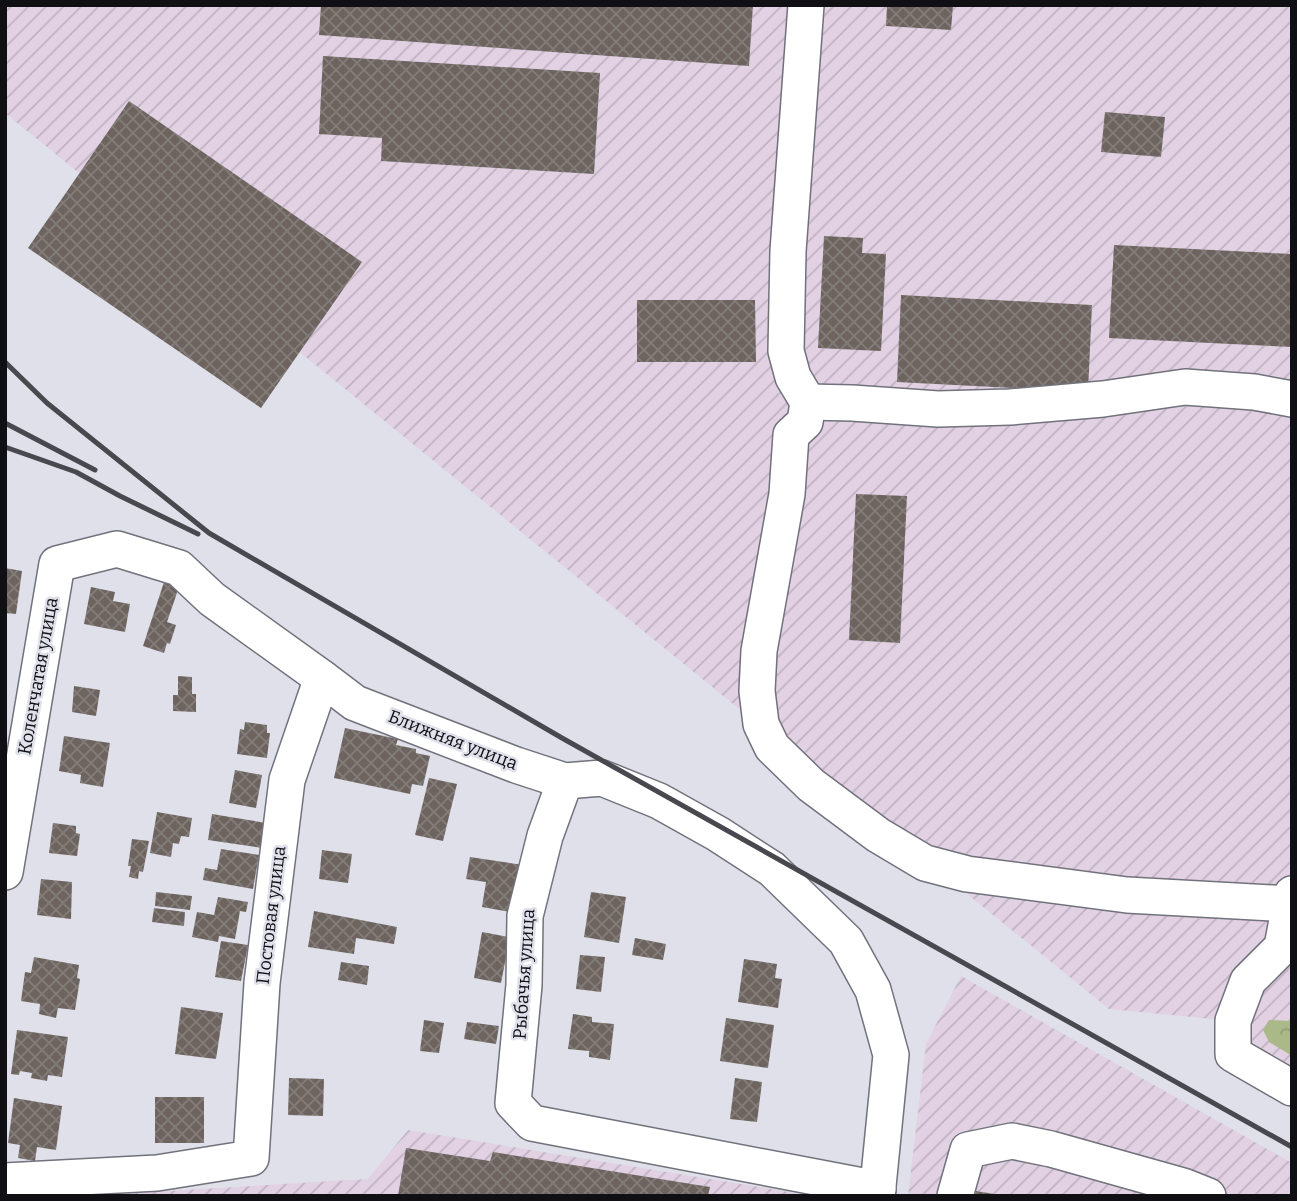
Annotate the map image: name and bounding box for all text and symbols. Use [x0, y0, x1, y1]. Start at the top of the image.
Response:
street label: Коленчатая улица [13, 595, 63, 756]
street label: Ближняя улица [385, 705, 521, 775]
street label: Постовая улица [252, 845, 290, 985]
street label: Рыбачья улица [508, 908, 540, 1040]

